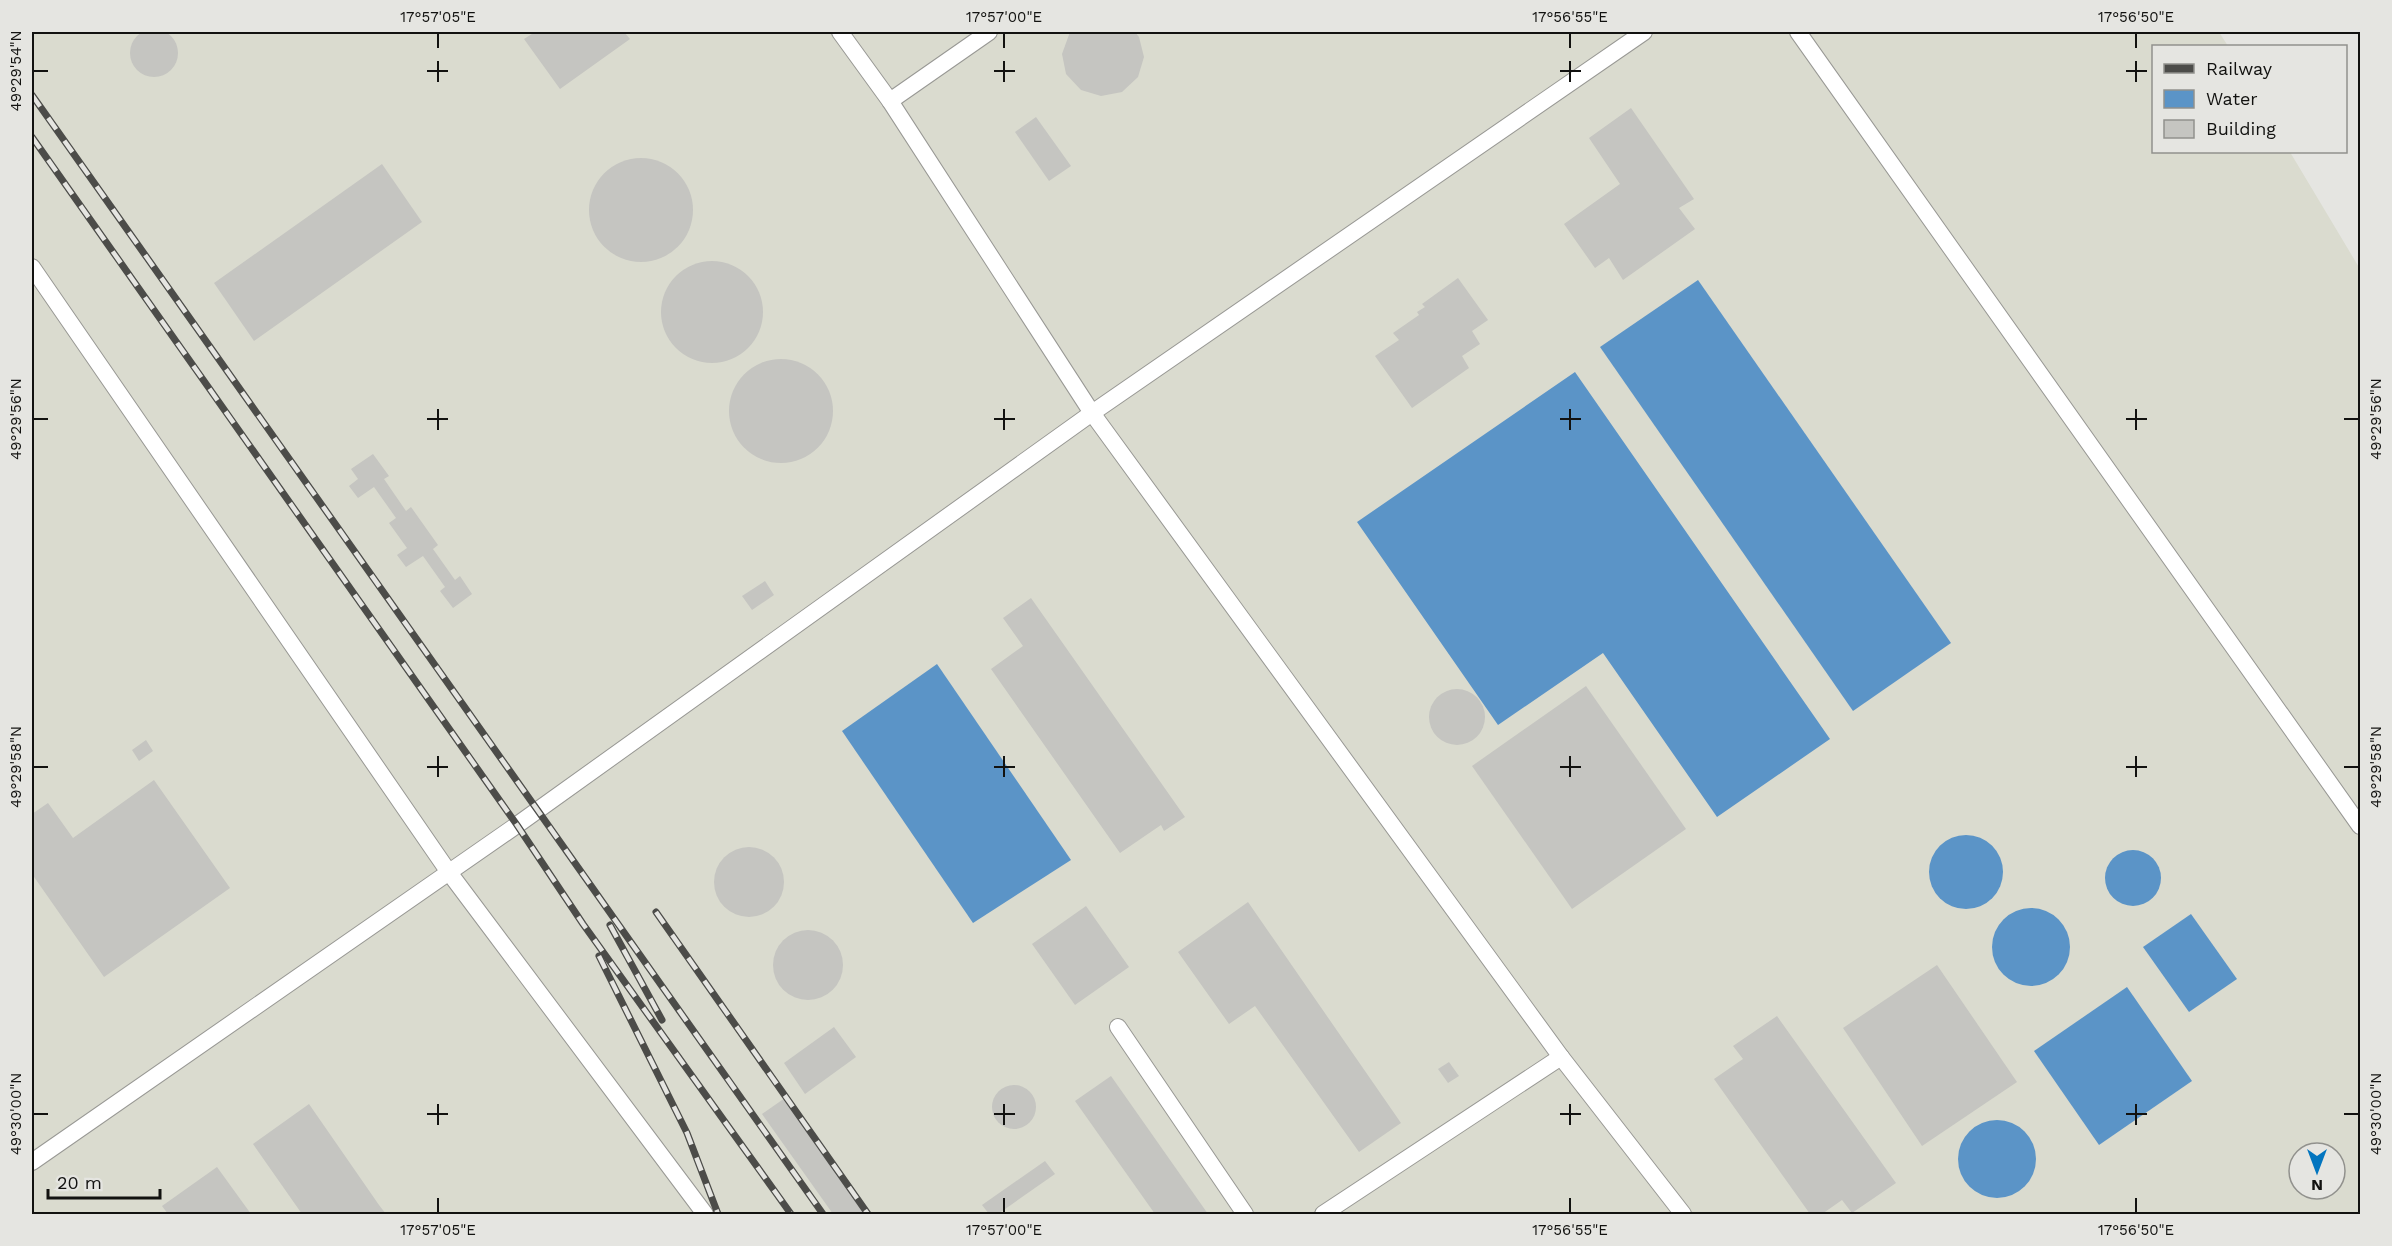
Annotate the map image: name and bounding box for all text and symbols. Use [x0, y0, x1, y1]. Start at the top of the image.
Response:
text: 17°57'05"E [400, 8, 476, 26]
text: 17°57'00"E [966, 8, 1042, 26]
text: 17°56'55"E [1532, 8, 1608, 26]
text: 17°56'50"E [2098, 8, 2174, 26]
text: 49°29'54"N [7, 30, 25, 112]
legend [2152, 45, 2347, 153]
text: Railway [2206, 58, 2273, 79]
text: Water [2206, 88, 2258, 109]
text: Building [2206, 118, 2276, 139]
text: 49°29'56"N [7, 378, 25, 460]
text: 49°29'56"N [2367, 378, 2385, 460]
text: 49°29'58"N [7, 726, 25, 808]
text: 49°29'58"N [2367, 726, 2385, 808]
text: 49°30'00"N [7, 1073, 25, 1155]
text: 49°30'00"N [2367, 1073, 2385, 1155]
north arrow [2287, 1141, 2347, 1201]
scale bar [48, 1162, 160, 1200]
text: 20 m [57, 1172, 102, 1193]
text: N [2311, 1176, 2323, 1195]
text: 17°57'05"E [400, 1221, 476, 1239]
text: 17°57'00"E [966, 1221, 1042, 1239]
text: 17°56'55"E [1532, 1221, 1608, 1239]
text: 17°56'50"E [2098, 1221, 2174, 1239]

